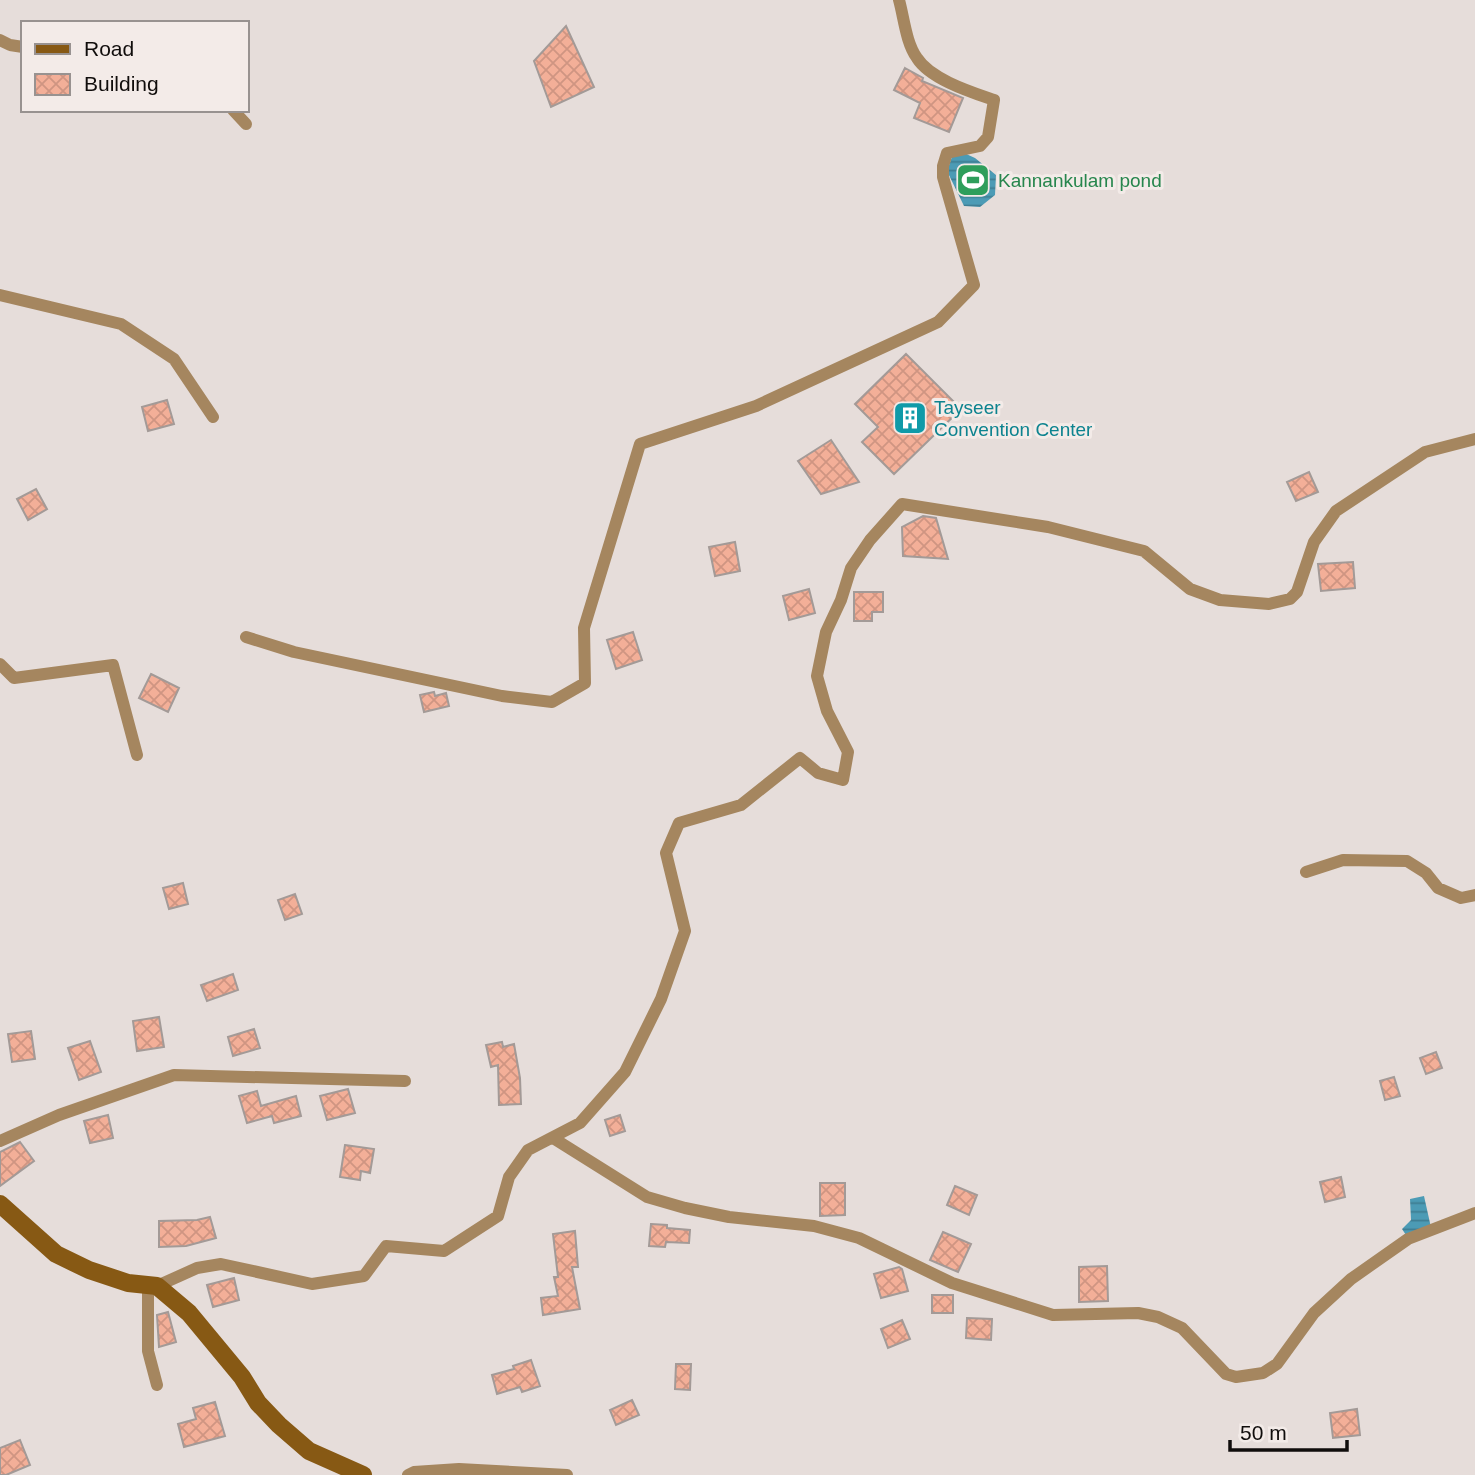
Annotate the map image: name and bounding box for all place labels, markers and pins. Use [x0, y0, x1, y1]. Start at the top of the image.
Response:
sports icon: Kannankulam pond [954, 161, 992, 199]
place label: Kannankulam pond [998, 170, 1162, 191]
place label: Tayseer Convention Center [934, 397, 1093, 440]
building icon: Tayseer Convention Center [891, 399, 929, 437]

